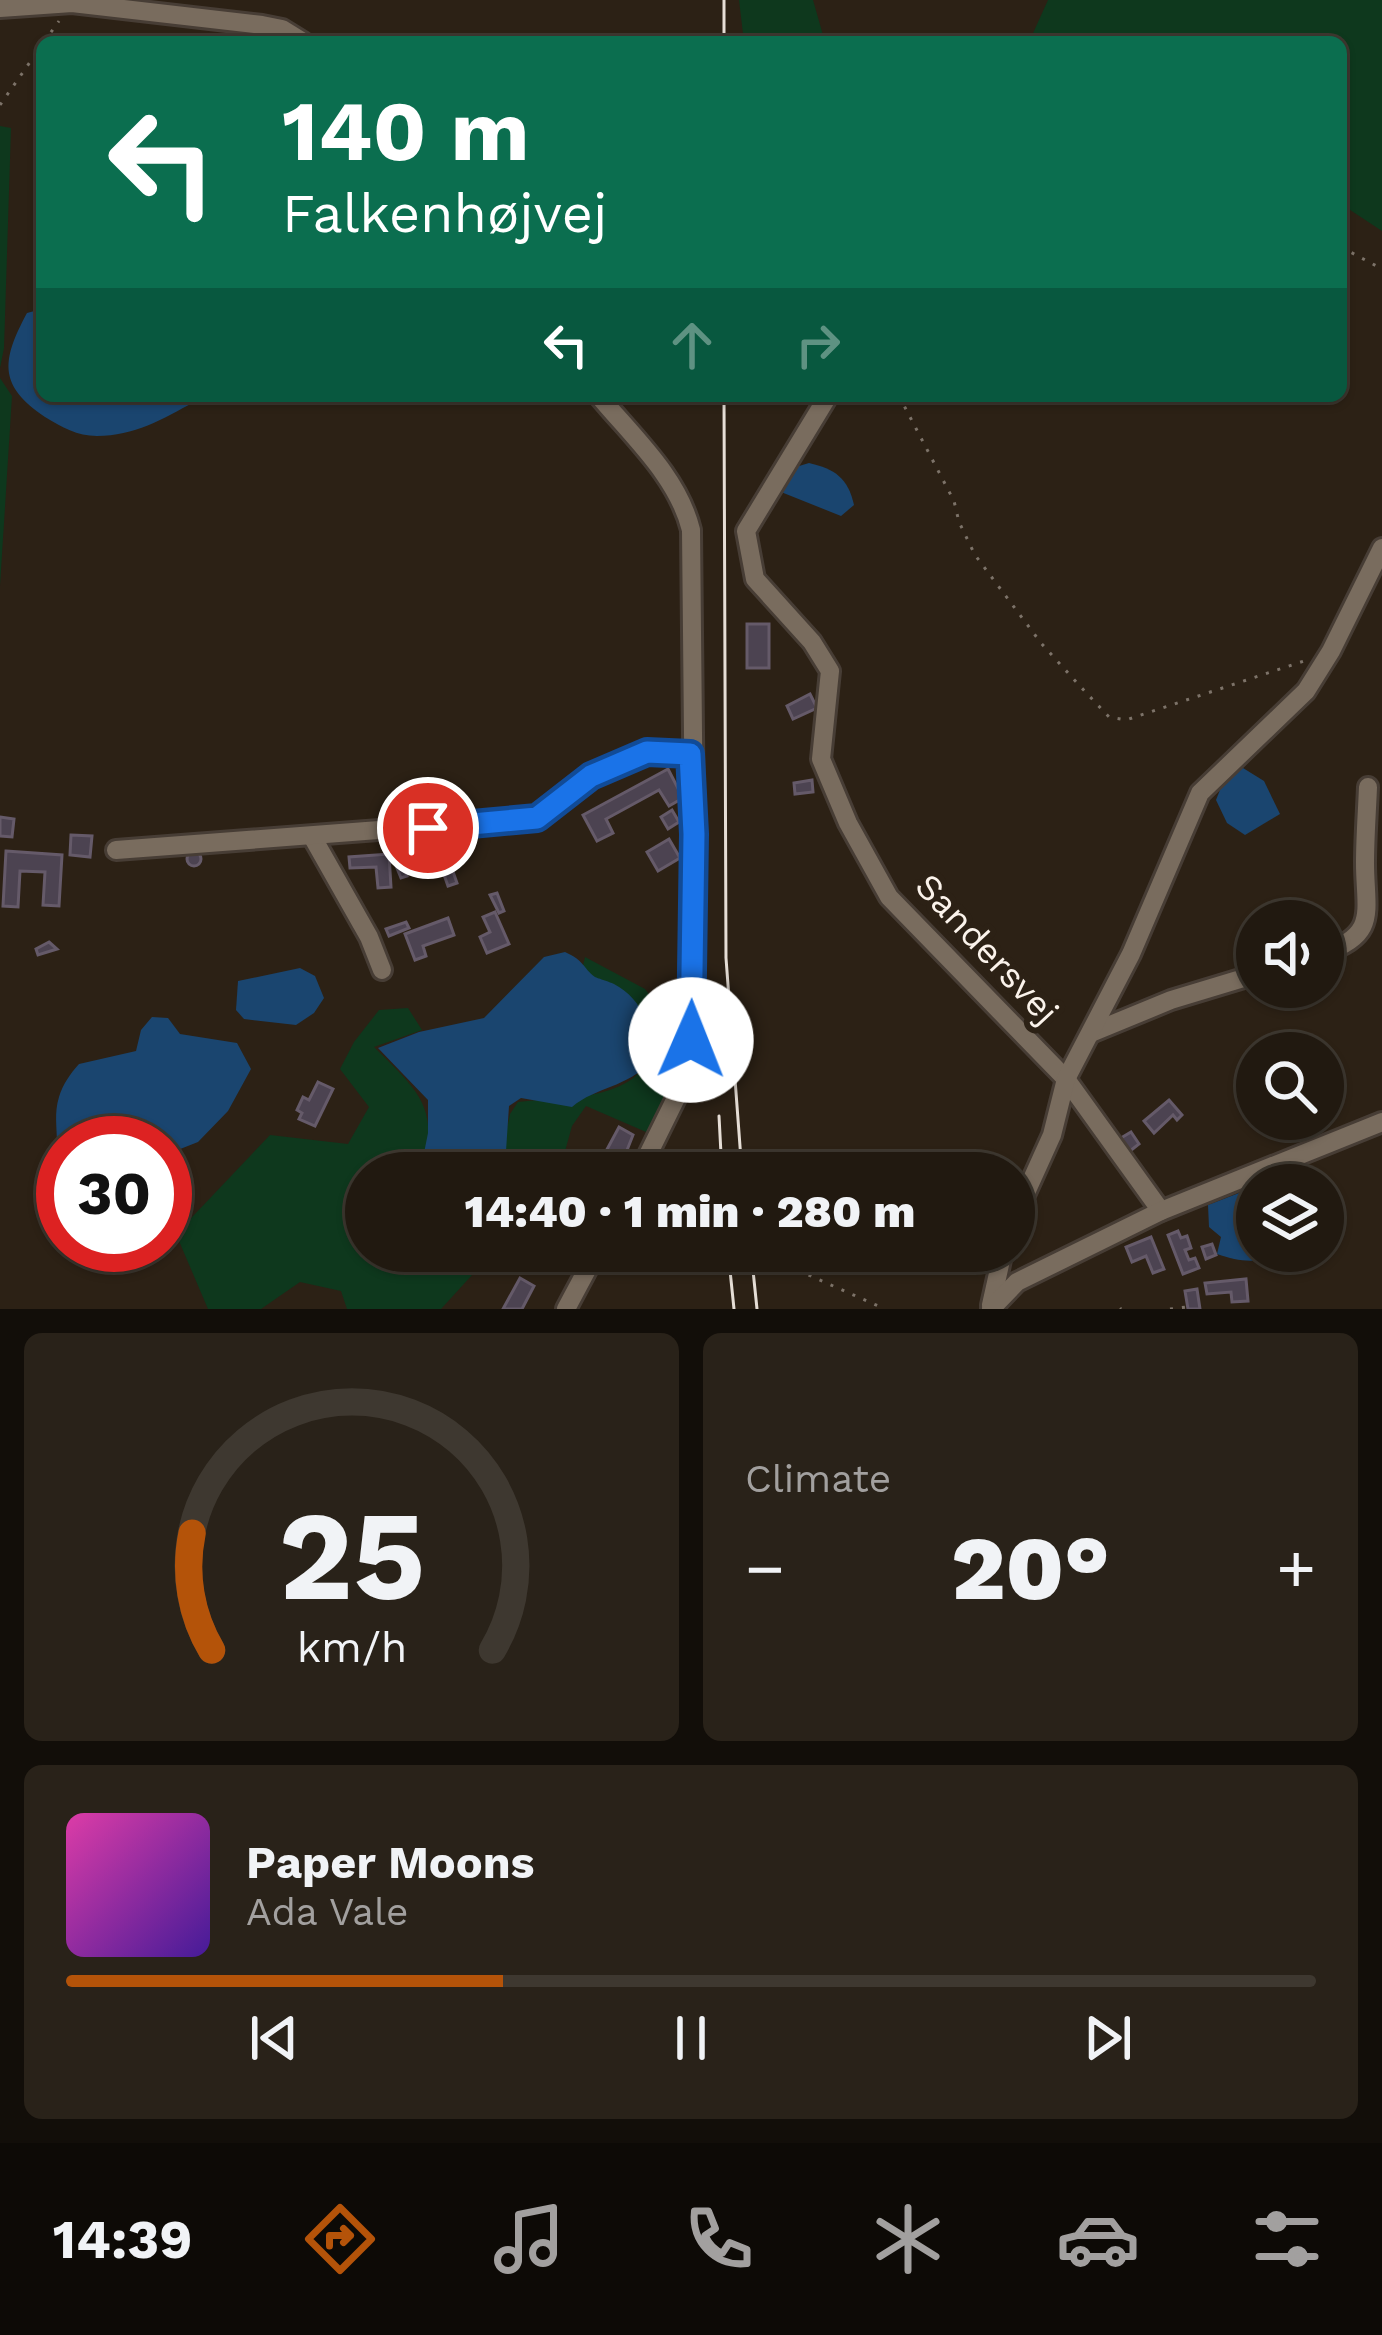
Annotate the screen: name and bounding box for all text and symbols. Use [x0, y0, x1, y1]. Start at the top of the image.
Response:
text: 140 m [282, 82, 530, 180]
icon: left [84, 84, 240, 240]
text: Falkenhøjvej [282, 182, 607, 245]
icon: left [533, 312, 599, 378]
icon: ahead [659, 312, 725, 378]
icon: right [785, 312, 851, 378]
pin [377, 777, 479, 879]
icon: arrive [395, 795, 461, 861]
street label: Sandersvej [907, 865, 1067, 1033]
map controls [1236, 900, 1344, 1272]
button: sound [1236, 900, 1344, 1008]
position arrow [628, 977, 754, 1103]
button: search [1236, 1032, 1344, 1140]
speed limit sign: 30 [36, 1116, 192, 1272]
button: layers [1236, 1164, 1344, 1272]
text: 14:40 · 1 min · 280 m [464, 1185, 916, 1238]
text: Climate [745, 1456, 891, 1501]
text: 25 [278, 1483, 425, 1629]
text: 20° [951, 1515, 1110, 1621]
text: − [745, 1530, 785, 1607]
text: + [1276, 1530, 1316, 1607]
text: km/h [296, 1622, 407, 1672]
text: Paper Moons [246, 1836, 535, 1889]
text: Ada Vale [246, 1889, 408, 1934]
icon: previous [241, 2005, 307, 2071]
icon: pause [658, 2005, 724, 2071]
icon: next [1075, 2005, 1141, 2071]
icon: directions [298, 2197, 382, 2281]
icon: music [487, 2197, 571, 2281]
icon: phone [677, 2197, 761, 2281]
icon: climate [866, 2197, 950, 2281]
icon: car [1056, 2197, 1140, 2281]
icon: filters [1245, 2197, 1329, 2281]
text: 14:39 [53, 2208, 192, 2271]

